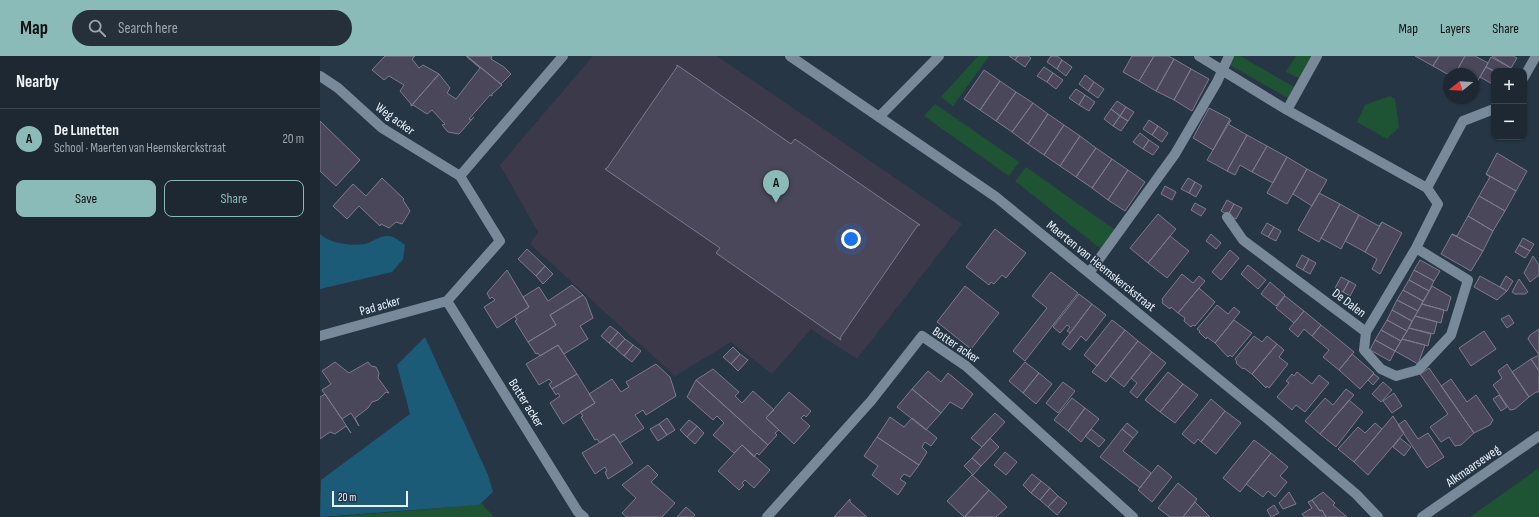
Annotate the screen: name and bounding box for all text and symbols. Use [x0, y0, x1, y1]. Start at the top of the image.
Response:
search box [72, 10, 352, 46]
text: Map [20, 17, 48, 40]
icon: search [86, 17, 108, 39]
text: Search here [118, 19, 178, 38]
text: Map [1398, 20, 1418, 37]
text: Layers [1440, 20, 1470, 37]
text: Share [1492, 20, 1519, 37]
north arrow [1443, 68, 1479, 104]
map controls [1491, 68, 1527, 140]
button: + [1491, 68, 1527, 104]
text: Nearby [16, 72, 59, 92]
street label: Weg acker [372, 99, 418, 139]
button: − [1491, 104, 1527, 140]
text: De Lunetten [54, 121, 119, 140]
text: A [26, 131, 32, 147]
text: 20 m [282, 131, 304, 147]
text: School · Maerten van Heemskerckstraat [54, 140, 226, 156]
pin: A [763, 170, 789, 203]
button: Save [16, 180, 156, 217]
button: Share [164, 180, 304, 217]
street label: Maerten van Heemskerckstraat [1043, 217, 1159, 315]
your location [841, 229, 861, 249]
street label: De Dalen [1329, 285, 1369, 321]
street label: Pad acker [358, 292, 403, 319]
street label: Botter acker [929, 323, 983, 367]
street label: Botter acker [505, 376, 547, 430]
street label: Alkmaarseweg [1442, 442, 1503, 491]
scale bar [332, 489, 408, 508]
text: 20 m [338, 491, 356, 504]

